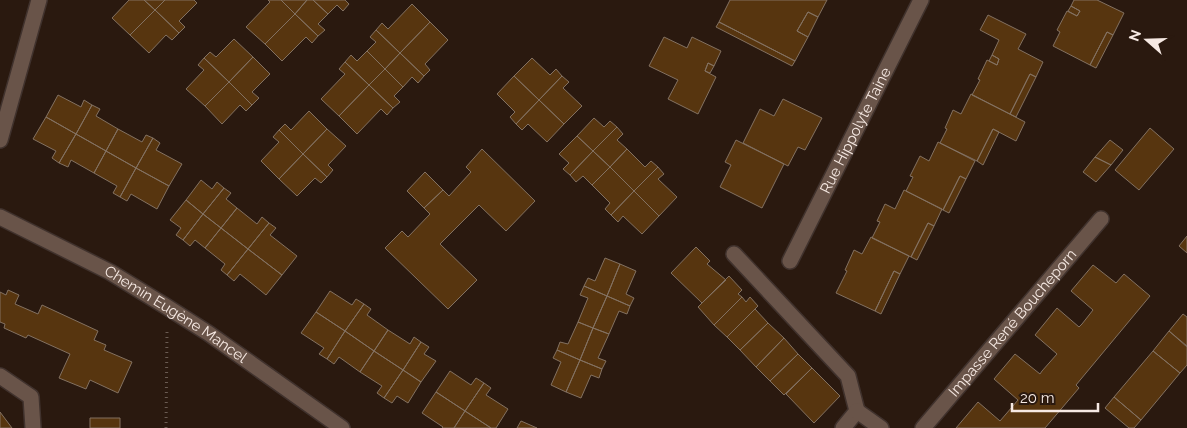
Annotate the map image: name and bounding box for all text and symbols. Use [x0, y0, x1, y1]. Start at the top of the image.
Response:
north arrow [1122, 15, 1172, 65]
text: N [1125, 28, 1144, 43]
street label: Rue Hippolyte Taine [816, 64, 895, 197]
street label: Impasse René Boucheporn [945, 246, 1080, 400]
street label: Chemin Eugène Mancel [101, 262, 251, 367]
scale bar [1012, 380, 1098, 412]
text: 20 m [1020, 389, 1055, 407]

